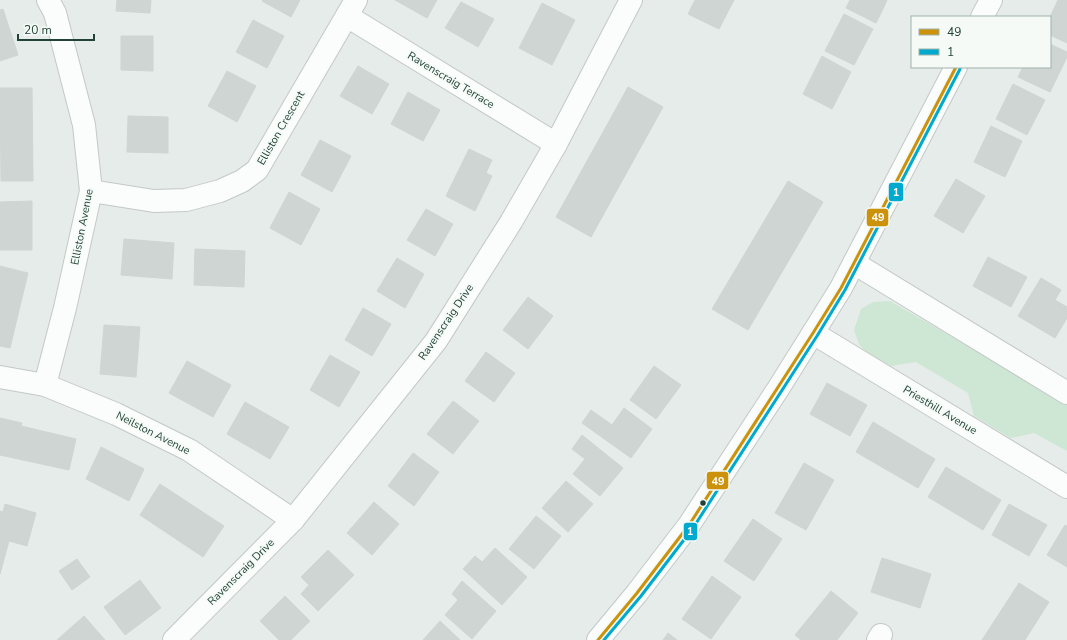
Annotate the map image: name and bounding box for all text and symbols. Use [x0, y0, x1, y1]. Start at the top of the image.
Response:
scale bar [18, 16, 94, 42]
legend [911, 16, 1051, 68]
text: 20 m [24, 22, 52, 38]
text: 49 [947, 24, 961, 40]
text: 1 [947, 44, 954, 60]
street label: Ravenscraig Terrace [405, 48, 497, 112]
street label: Elliston Crescent [254, 88, 308, 168]
line badge: 1 [888, 182, 904, 202]
text: 1 [893, 185, 899, 200]
street label: Elliston Avenue [67, 188, 97, 266]
line badge: 49 [866, 208, 889, 227]
text: 49 [871, 210, 885, 225]
street label: Ravenscraig Drive [415, 281, 477, 363]
street label: Priesthill Avenue [900, 382, 980, 438]
street label: Neilston Avenue [113, 408, 193, 458]
line badge: 49 [706, 471, 729, 490]
text: 49 [711, 474, 725, 489]
unlabelled marker [698, 498, 708, 508]
line badge: 1 [683, 522, 698, 541]
text: 1 [687, 524, 693, 539]
street label: Ravenscraig Drive [204, 535, 278, 609]

